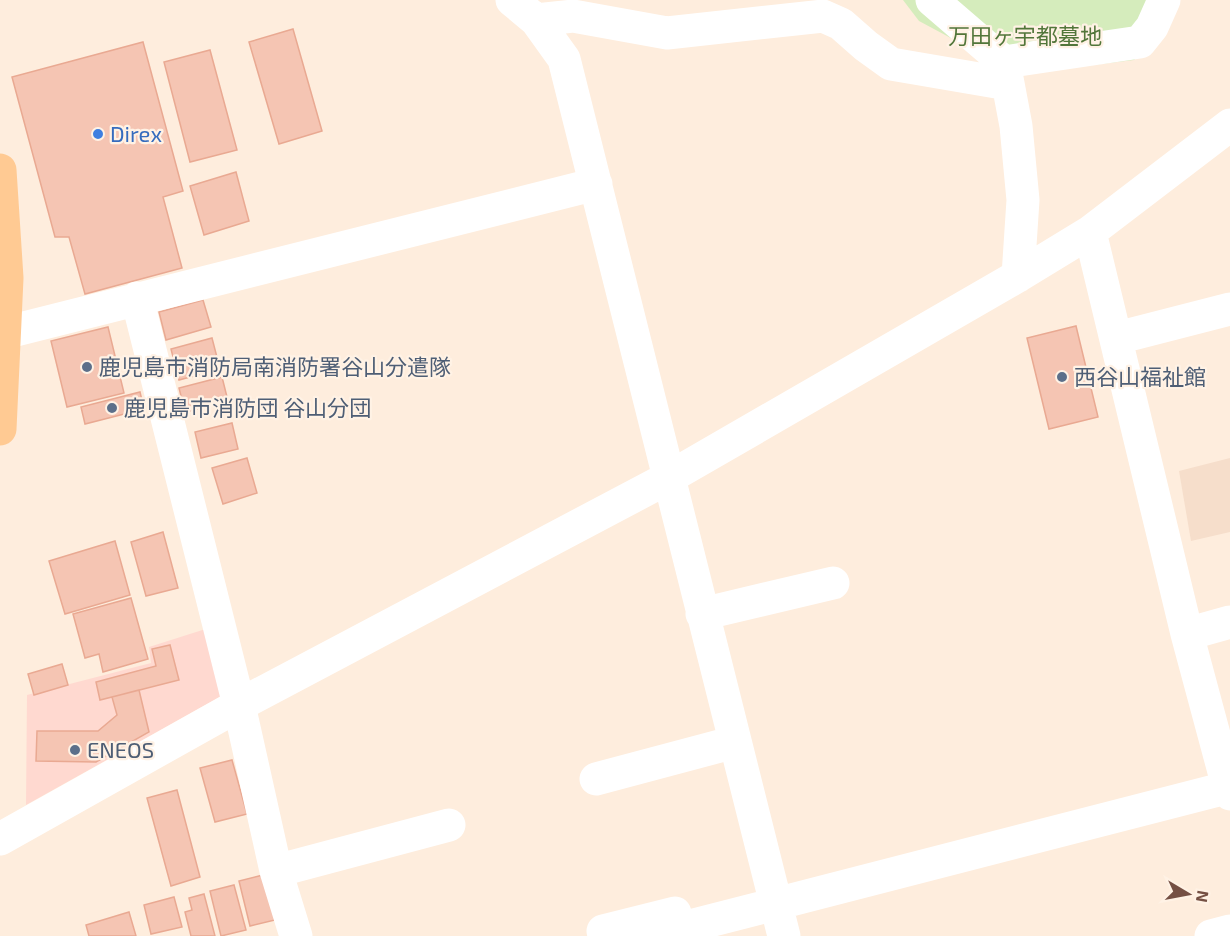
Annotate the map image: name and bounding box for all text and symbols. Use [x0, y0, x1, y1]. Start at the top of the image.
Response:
park label: 万田ヶ宇都墓地 [948, 22, 1102, 48]
place label: Direx [110, 120, 162, 146]
marker: Direx [91, 127, 105, 141]
place label: 鹿児島市消防局南消防署谷山分遣隊 [99, 353, 451, 379]
marker: 鹿児島市消防局南消防署谷山分遣隊 [80, 360, 94, 374]
place label: 西谷山福祉館 [1074, 363, 1206, 389]
marker: 西谷山福祉館 [1055, 370, 1069, 384]
place label: 鹿児島市消防団 谷山分団 [124, 394, 371, 420]
marker: 鹿児島市消防団 谷山分団 [105, 401, 119, 415]
place label: ENEOS [87, 736, 154, 762]
marker: ENEOS [68, 743, 82, 757]
north arrow [1158, 864, 1218, 924]
text: N [1193, 889, 1214, 904]

